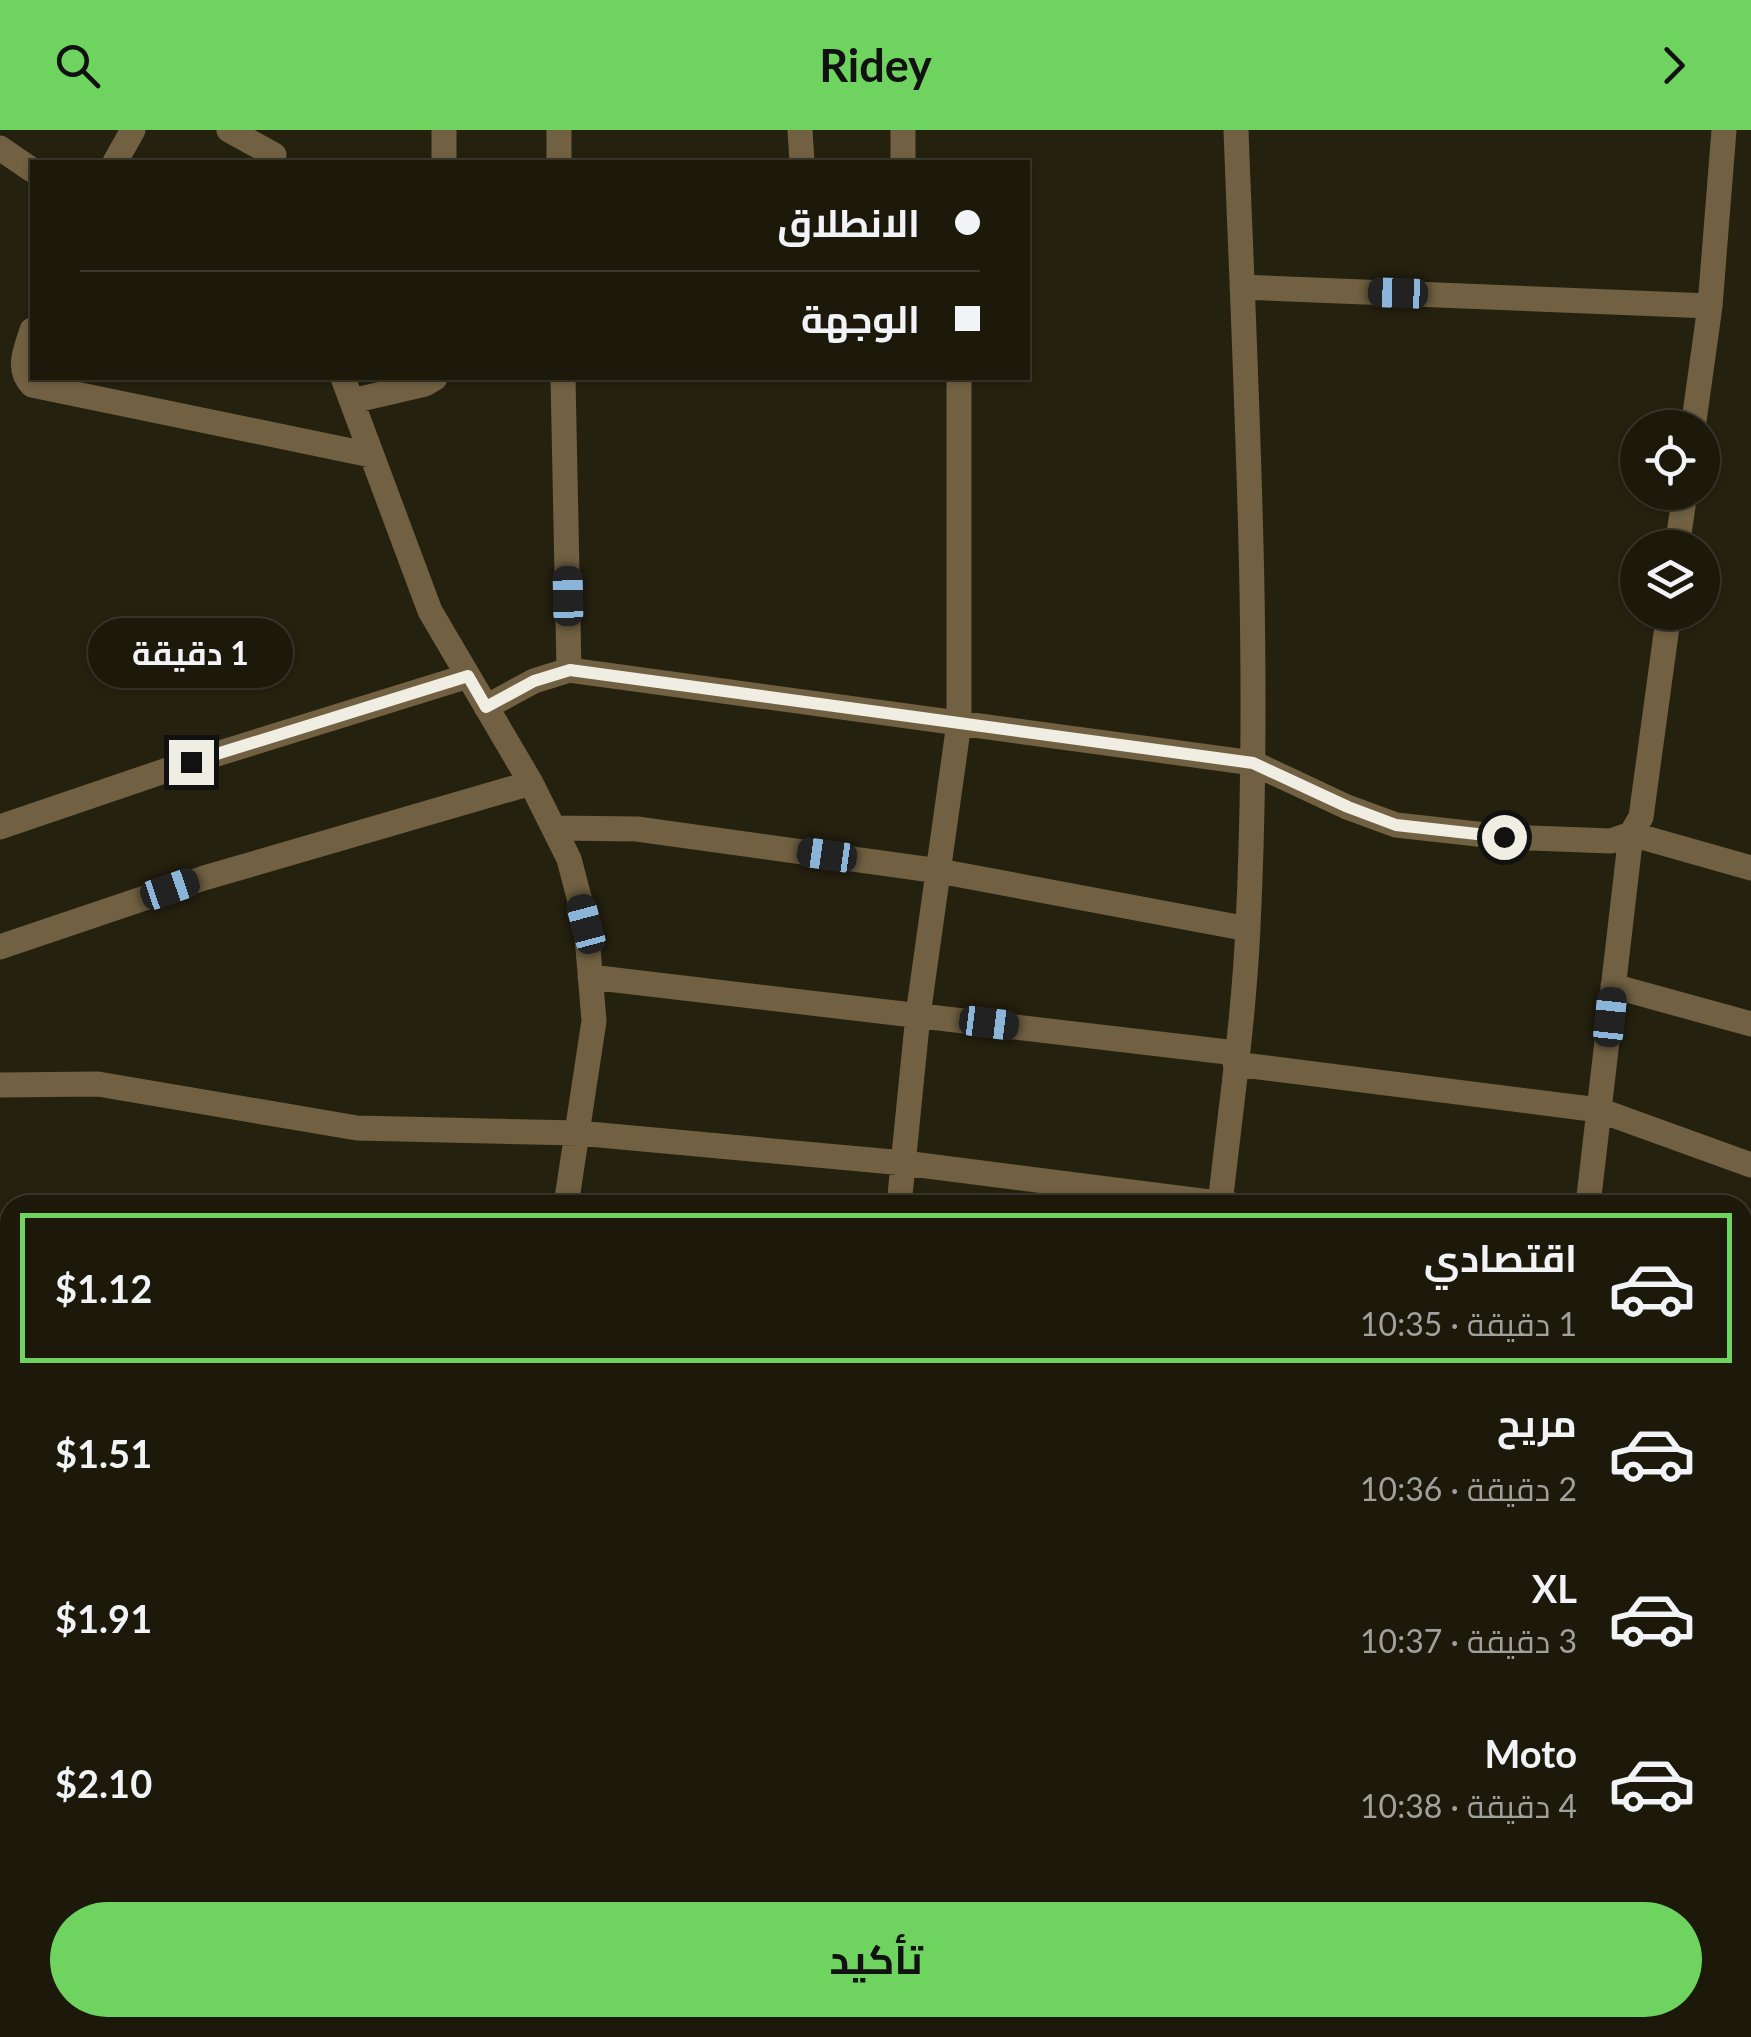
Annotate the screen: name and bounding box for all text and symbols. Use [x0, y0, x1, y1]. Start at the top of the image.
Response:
icon: search [50, 38, 105, 93]
text: Ridey [819, 38, 932, 92]
icon: forward [1646, 38, 1701, 93]
text: الانطلاق [777, 199, 920, 245]
car [1367, 277, 1429, 309]
text: الوجهة [801, 295, 920, 341]
map controls [1620, 410, 1720, 630]
button: locate [1620, 410, 1720, 510]
button: layers [1620, 530, 1720, 630]
car [552, 566, 584, 626]
callout: 1 دقيقة [89, 617, 294, 687]
text: 1 دقيقة [132, 633, 249, 672]
route end [169, 740, 214, 785]
route start [1482, 815, 1527, 860]
car [795, 836, 859, 874]
car [137, 865, 203, 913]
car [564, 891, 608, 957]
car [1592, 986, 1628, 1048]
car [957, 1004, 1021, 1042]
text: اقتصادي [1424, 1234, 1577, 1280]
icon: car [1607, 1243, 1697, 1333]
text: $1.12 [55, 1265, 152, 1311]
text: 1 دقيقة · 10:35 [1360, 1304, 1577, 1343]
text: مريح [1497, 1399, 1577, 1445]
icon: car [1607, 1408, 1697, 1498]
text: $1.51 [55, 1430, 152, 1476]
text: 2 دقيقة · 10:36 [1360, 1469, 1577, 1508]
text: XL [1532, 1565, 1577, 1611]
icon: car [1607, 1573, 1697, 1663]
text: $1.91 [55, 1595, 152, 1641]
text: 3 دقيقة · 10:37 [1360, 1621, 1577, 1660]
text: Moto [1484, 1730, 1577, 1776]
icon: car [1607, 1738, 1697, 1828]
text: $2.10 [55, 1760, 152, 1806]
text: 4 دقيقة · 10:38 [1360, 1786, 1577, 1825]
button: تأكيد [50, 1902, 1702, 2017]

